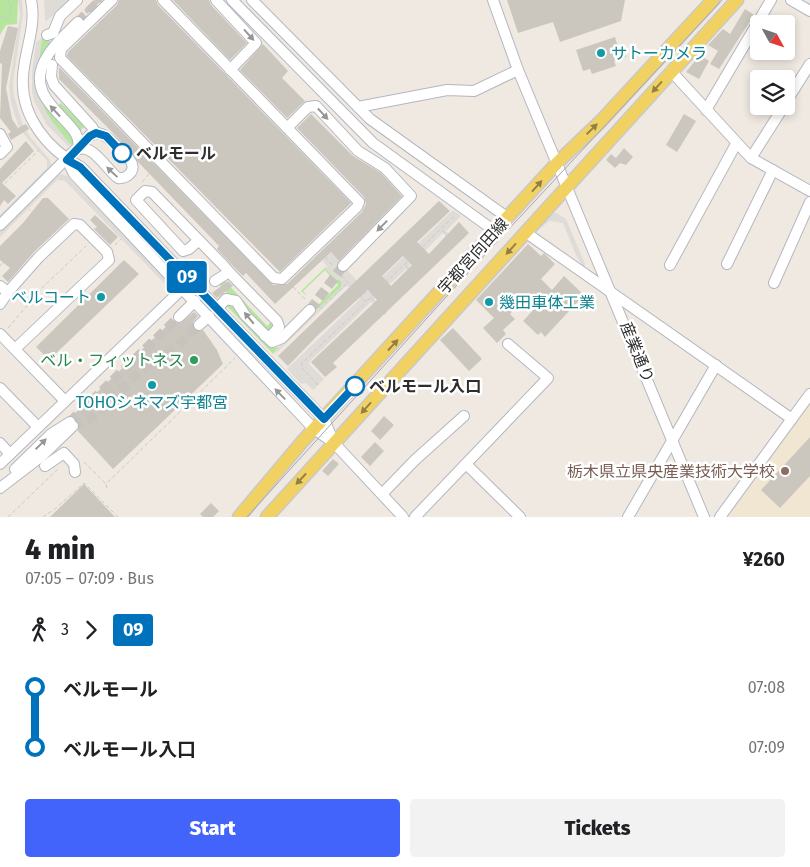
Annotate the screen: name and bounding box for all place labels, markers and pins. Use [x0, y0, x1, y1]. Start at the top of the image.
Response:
place label: サトーカメラ [611, 44, 707, 63]
marker: サトーカメラ [595, 47, 607, 59]
marker: ベルモール [112, 143, 132, 163]
place label: ベルモール [136, 144, 216, 163]
place label: ベルコート [11, 288, 91, 307]
marker: ベルコート [95, 291, 107, 303]
place label: 幾田車体工業 [499, 293, 595, 312]
marker: 幾田車体工業 [483, 296, 495, 308]
place label: ベル・フィットネス [40, 351, 184, 370]
marker: ベル・フィットネス [188, 354, 200, 366]
marker: ベルモール入口 [345, 376, 365, 396]
place label: ベルモール入口 [369, 377, 481, 396]
marker: TOHOシネマズ宇都宮 [146, 379, 158, 391]
place label: TOHOシネマズ宇都宮 [76, 393, 228, 412]
place label: 栃木県立県央産業技術大学校 [567, 462, 775, 481]
marker: 栃木県立県央産業技術大学校 [779, 465, 791, 477]

